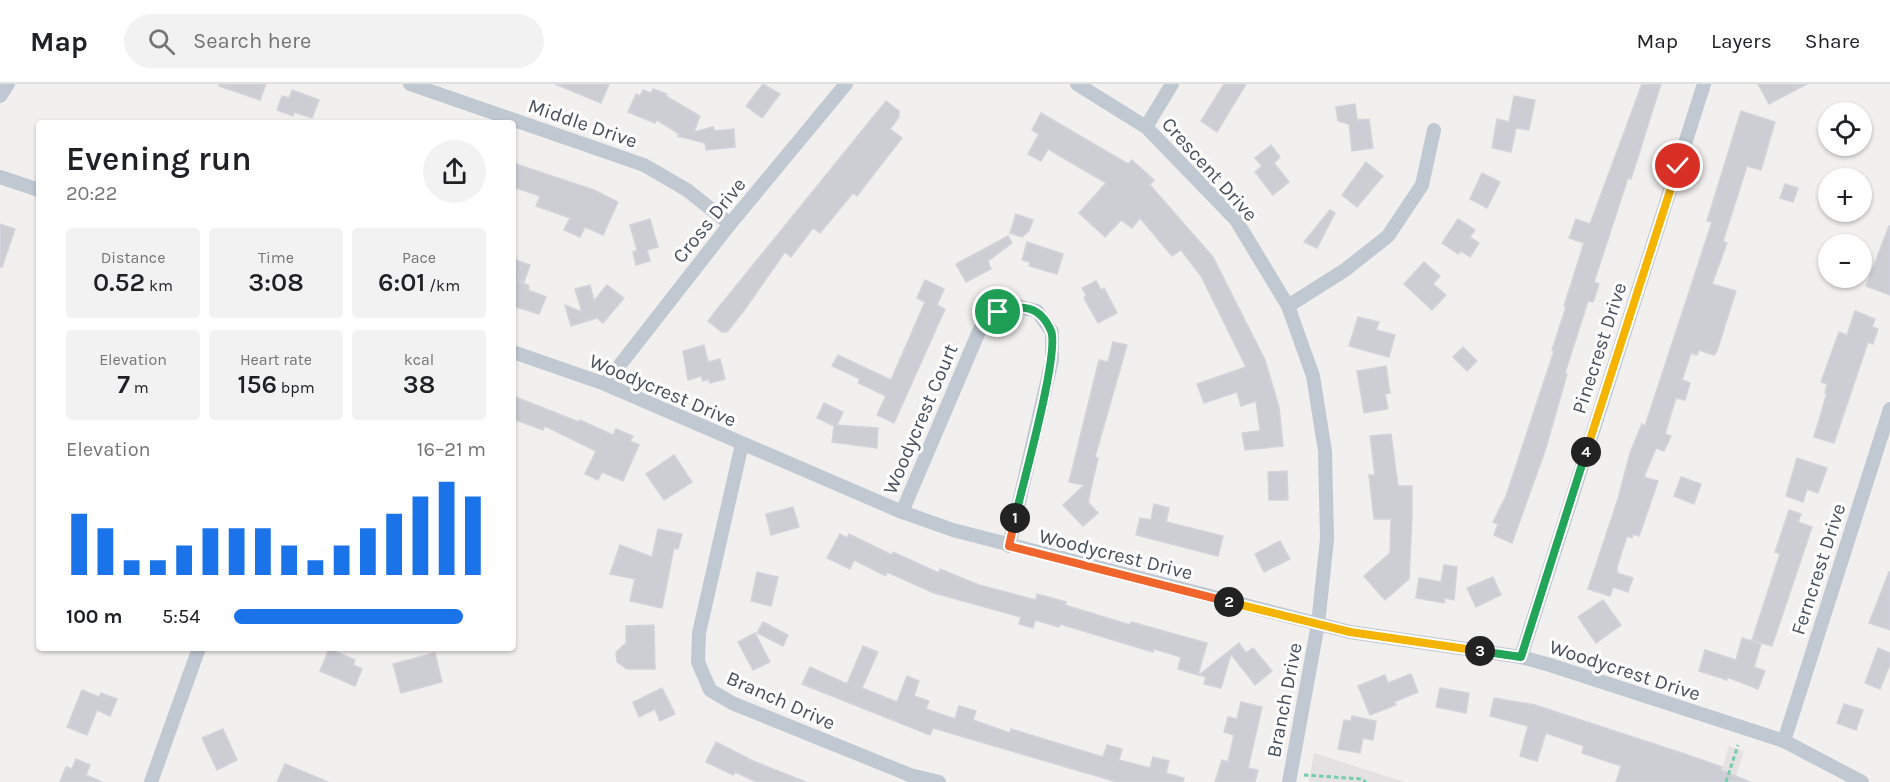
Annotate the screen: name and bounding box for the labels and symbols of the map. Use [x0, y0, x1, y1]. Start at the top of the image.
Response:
street label: Middle Drive [525, 94, 640, 153]
street label: Crescent Drive [1157, 113, 1262, 226]
pin [1652, 140, 1703, 191]
street label: Cross Drive [668, 173, 751, 268]
street label: Pinecrest Drive [1567, 280, 1632, 417]
pin [972, 286, 1023, 337]
street label: Woodycrest Court [878, 340, 963, 498]
street label: Woodycrest Drive [586, 349, 740, 432]
pin: 4 [1571, 437, 1601, 467]
street label: Ferncrest Drive [1786, 501, 1851, 638]
pin: 1 [1000, 503, 1030, 533]
street label: Woodycrest Drive [1037, 524, 1195, 585]
pin: 2 [1214, 587, 1244, 617]
street label: Woodycrest Drive [1546, 635, 1703, 706]
pin: 3 [1465, 636, 1495, 666]
street label: Branch Drive [1262, 641, 1307, 760]
street label: Branch Drive [723, 666, 839, 735]

